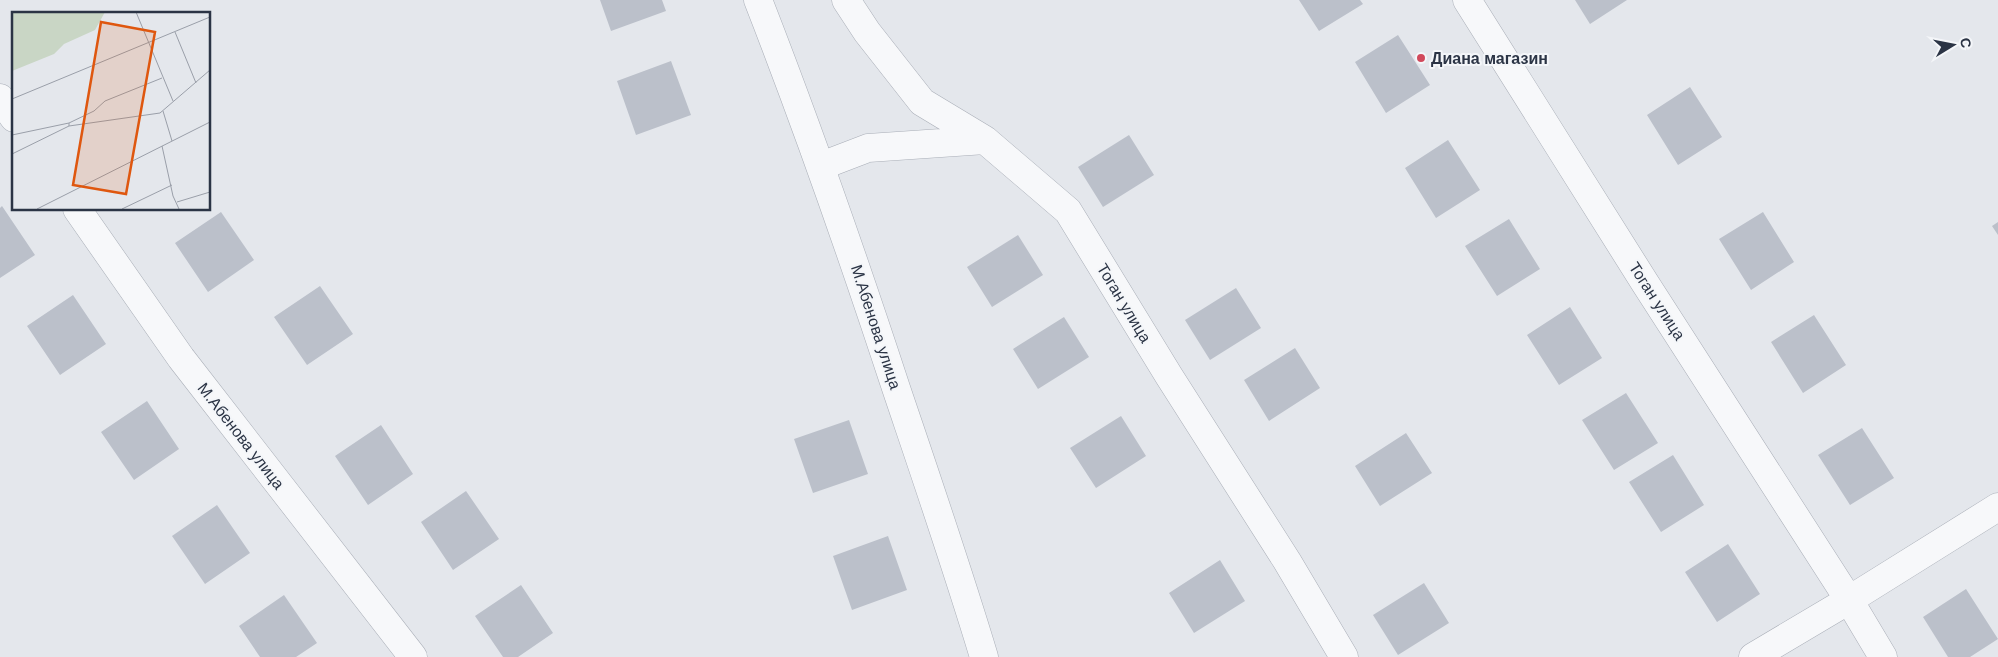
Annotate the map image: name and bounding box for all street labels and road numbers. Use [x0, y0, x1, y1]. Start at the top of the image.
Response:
street label: Тоган улица [1626, 259, 1688, 343]
street label: Тоган улица [1094, 260, 1154, 346]
street label: М.Абенова улица [848, 263, 904, 391]
street label: М.Абенова улица [194, 380, 288, 492]

